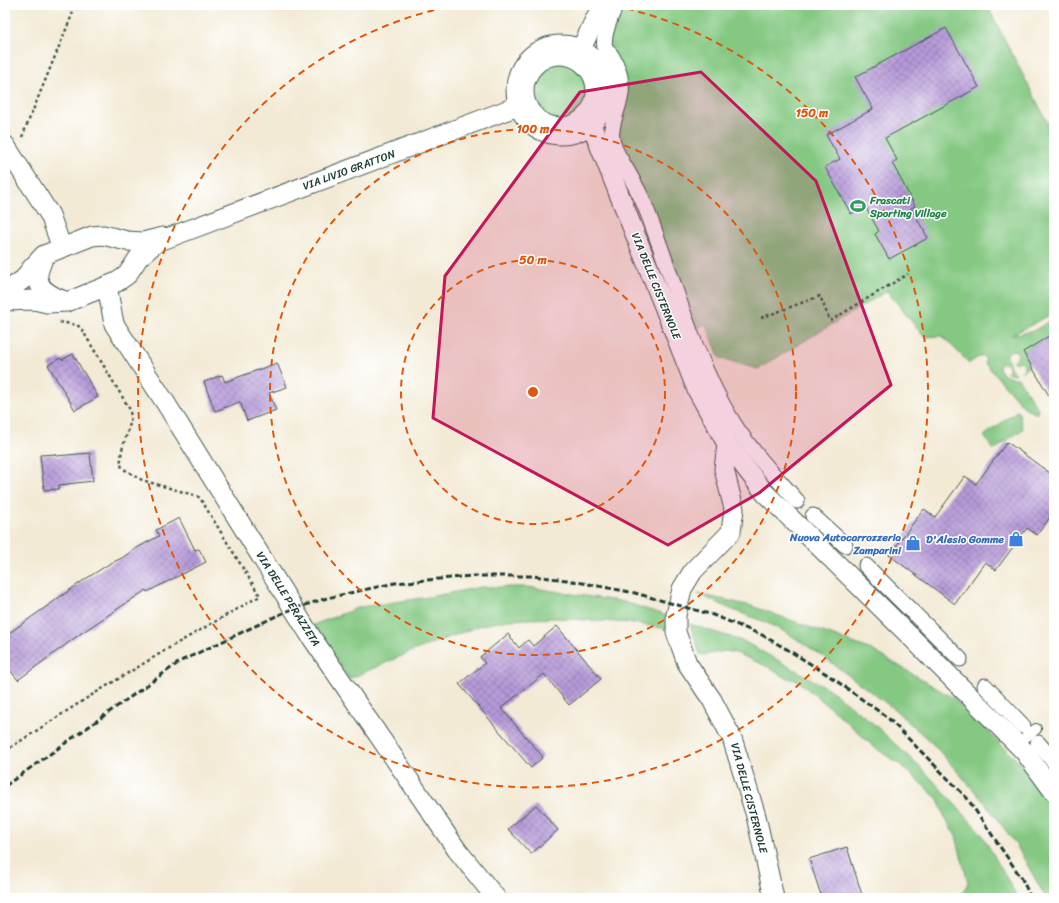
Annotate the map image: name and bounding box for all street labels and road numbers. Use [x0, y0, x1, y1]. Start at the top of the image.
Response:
street label: VIA LIVIO GRATTON [300, 144, 398, 196]
street label: VIA DELLE CISTERNOLE [626, 230, 686, 343]
street label: VIA DELLE PERAZZETA [251, 548, 325, 650]
street label: VIA DELLE CISTERNOLE [725, 741, 773, 856]

